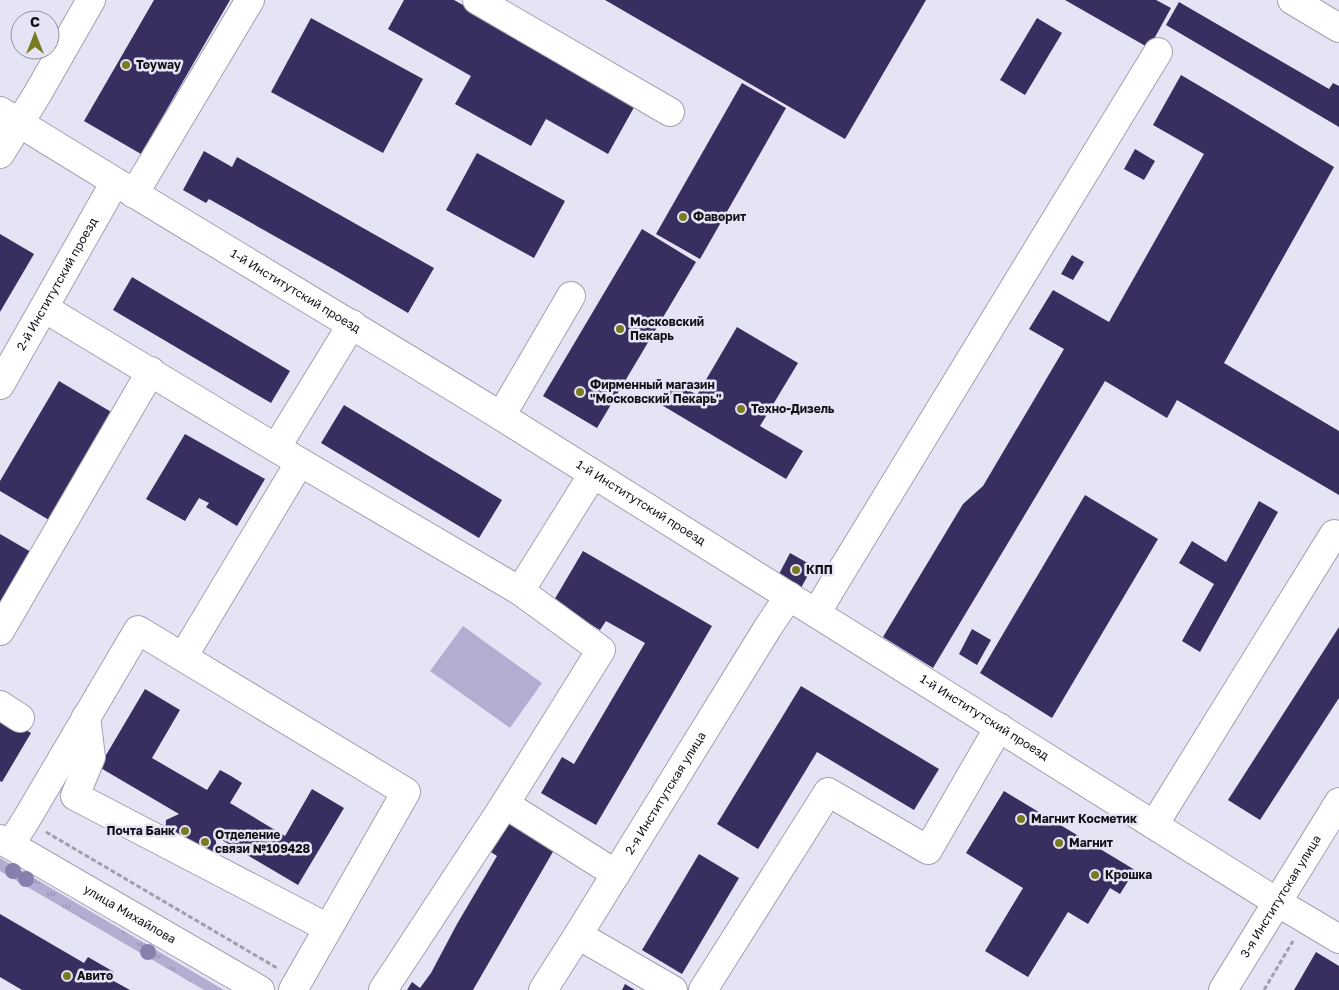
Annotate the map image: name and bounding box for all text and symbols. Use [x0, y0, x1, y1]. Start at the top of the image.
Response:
north arrow [10, 10, 60, 60]
text: С [30, 13, 40, 30]
place label: Toyway [136, 57, 182, 72]
marker: Toyway [120, 59, 132, 71]
place label: Фаворит [693, 209, 746, 224]
marker: Фаворит [677, 211, 689, 223]
street label: 2-й Институтский проезд [13, 215, 100, 353]
street label: 1-й Институтский проезд [228, 246, 364, 336]
place label: Московский Пекарь [630, 314, 704, 343]
marker: Московский Пекарь [614, 323, 626, 335]
place label: Фирменный магазин "Московский Пекарь" [590, 377, 721, 406]
marker: Фирменный магазин "Московский Пекарь" [574, 386, 586, 398]
place label: Техно-Дизель [751, 401, 835, 416]
marker: Техно-Дизель [735, 403, 747, 415]
street label: 1-й Институтский проезд [574, 457, 708, 548]
place label: КПП [806, 562, 833, 577]
marker: КПП [790, 564, 802, 576]
street label: 1-й Институтский проезд [917, 671, 1052, 763]
street label: 2-я Институтская улица [622, 729, 709, 857]
place label: Магнит Косметик [1031, 811, 1137, 826]
marker: Магнит Косметик [1015, 813, 1027, 825]
place label: Почта Банк [107, 823, 175, 838]
marker: Почта Банк [179, 825, 191, 837]
place label: Отделение связи №109428 [215, 827, 311, 856]
street label: 3-я Институтская улица [1237, 832, 1324, 960]
place label: Магнит [1069, 835, 1113, 850]
marker: Отделение связи №109428 [199, 836, 211, 848]
marker: Магнит [1053, 837, 1065, 849]
place label: Крошка [1105, 867, 1152, 882]
marker: Крошка [1089, 869, 1101, 881]
street label: улица Михайлова [81, 881, 179, 947]
place label: Авито [77, 968, 113, 983]
marker: Авито [61, 970, 73, 982]

